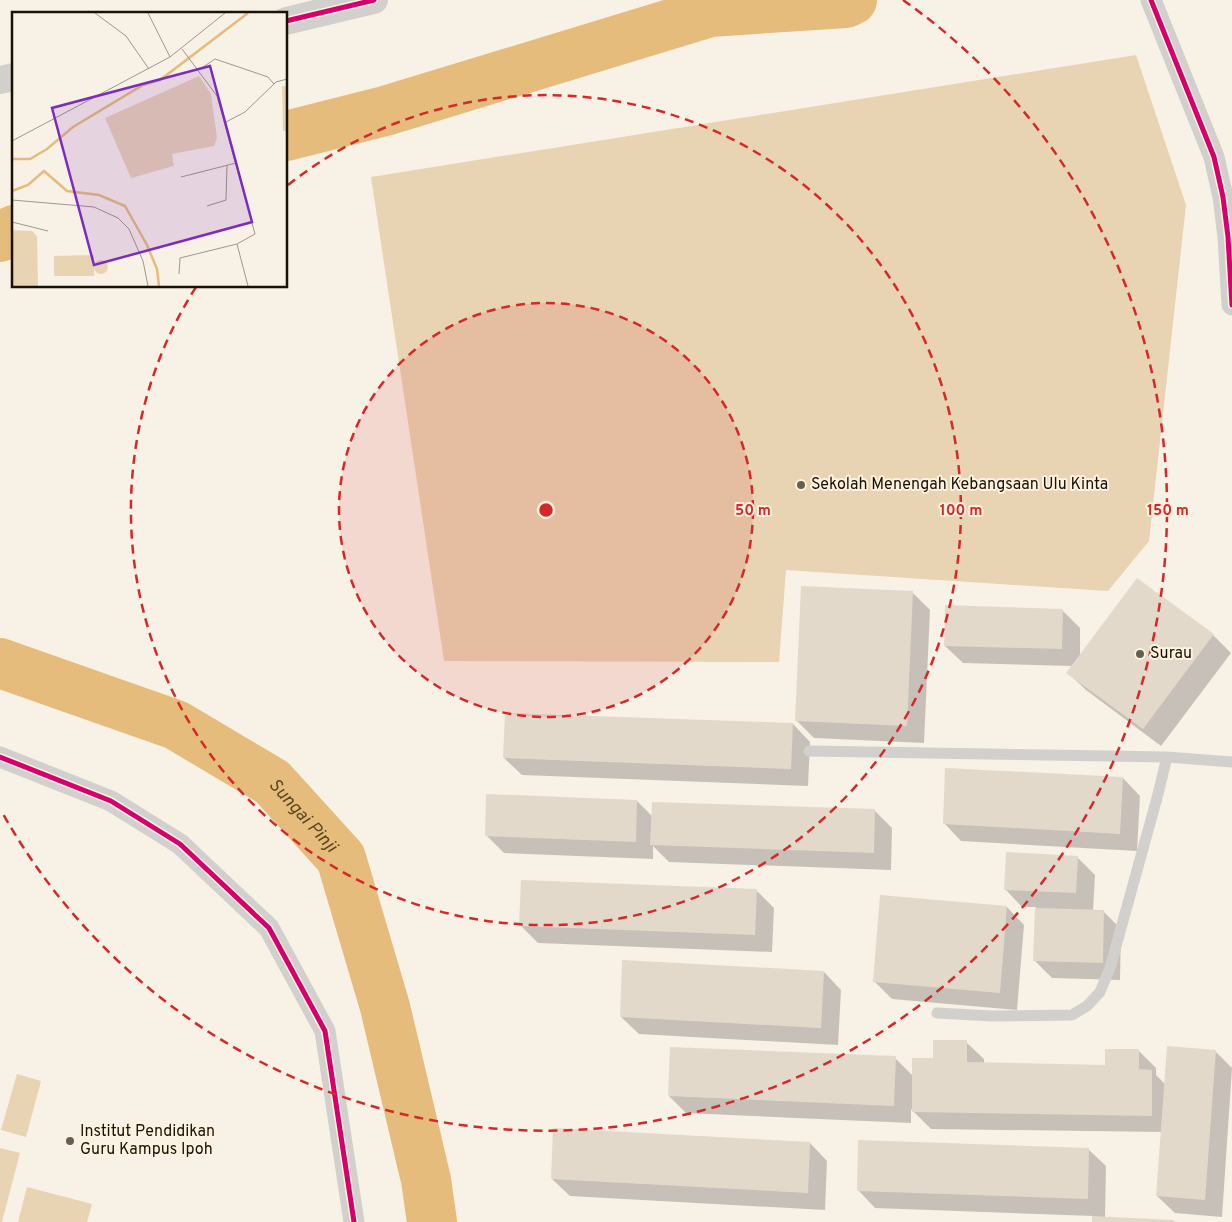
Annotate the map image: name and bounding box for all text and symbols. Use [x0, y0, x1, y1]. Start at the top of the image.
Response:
inset map [12, 12, 288, 288]
place label: Sekolah Menengah Kebangsaan Ulu Kinta [811, 475, 1108, 495]
marker: Sekolah Menengah Kebangsaan Ulu Kinta [795, 479, 807, 491]
centre of rings [537, 501, 555, 519]
text: 50 m [735, 502, 771, 521]
text: 100 m [940, 502, 982, 521]
text: 150 m [1147, 502, 1189, 521]
place label: Surau [1150, 644, 1192, 664]
marker: Surau [1134, 648, 1146, 660]
water label: Sungai Pinji [263, 774, 343, 859]
place label: Institut Pendidikan Guru Kampus Ipoh [80, 1122, 215, 1160]
marker: Institut Pendidikan Guru Kampus Ipoh [64, 1135, 76, 1147]

